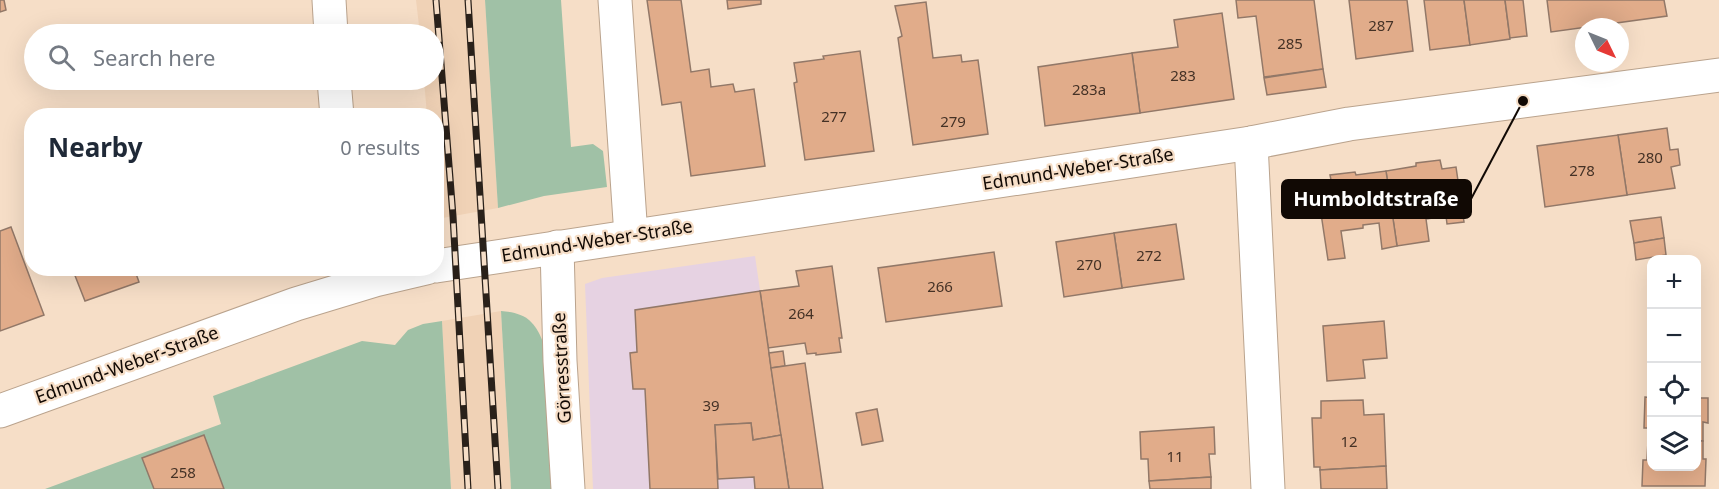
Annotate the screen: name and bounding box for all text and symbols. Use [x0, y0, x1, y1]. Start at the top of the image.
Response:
house number: 287 [1368, 15, 1394, 35]
north arrow [1575, 18, 1629, 72]
search box [24, 24, 444, 90]
house number: 285 [1277, 33, 1303, 53]
icon: search [45, 41, 78, 74]
text: Search here [93, 42, 215, 72]
house number: 283 [1170, 65, 1196, 85]
house number: 283a [1072, 79, 1106, 99]
house number: 277 [821, 106, 847, 126]
house number: 279 [940, 111, 966, 131]
text: Nearby [48, 129, 143, 165]
text: 0 results [340, 134, 420, 161]
street label: Edmund-Weber-Straße [981, 141, 1175, 195]
house number: 280 [1637, 147, 1663, 167]
house number: 278 [1569, 160, 1595, 180]
callout: Humboldtstraße [1282, 180, 1471, 218]
text: Humboldtstraße [1293, 185, 1459, 212]
street label: Edmund-Weber-Straße [500, 213, 694, 267]
house number: 272 [1136, 245, 1162, 265]
house number: 270 [1076, 254, 1102, 274]
map controls [1647, 255, 1701, 471]
button: + [1647, 255, 1701, 309]
house number: 266 [927, 276, 953, 296]
house number: 264 [788, 303, 814, 323]
button: − [1647, 309, 1701, 363]
street label: Görresstraße [546, 312, 576, 424]
street label: Edmund-Weber-Straße [32, 320, 221, 408]
button: locate [1647, 363, 1701, 417]
house number: 39 [702, 395, 720, 415]
button: layers [1647, 417, 1701, 471]
house number: 12 [1340, 431, 1358, 451]
house number: 11 [1166, 446, 1184, 466]
house number: 258 [170, 462, 196, 482]

